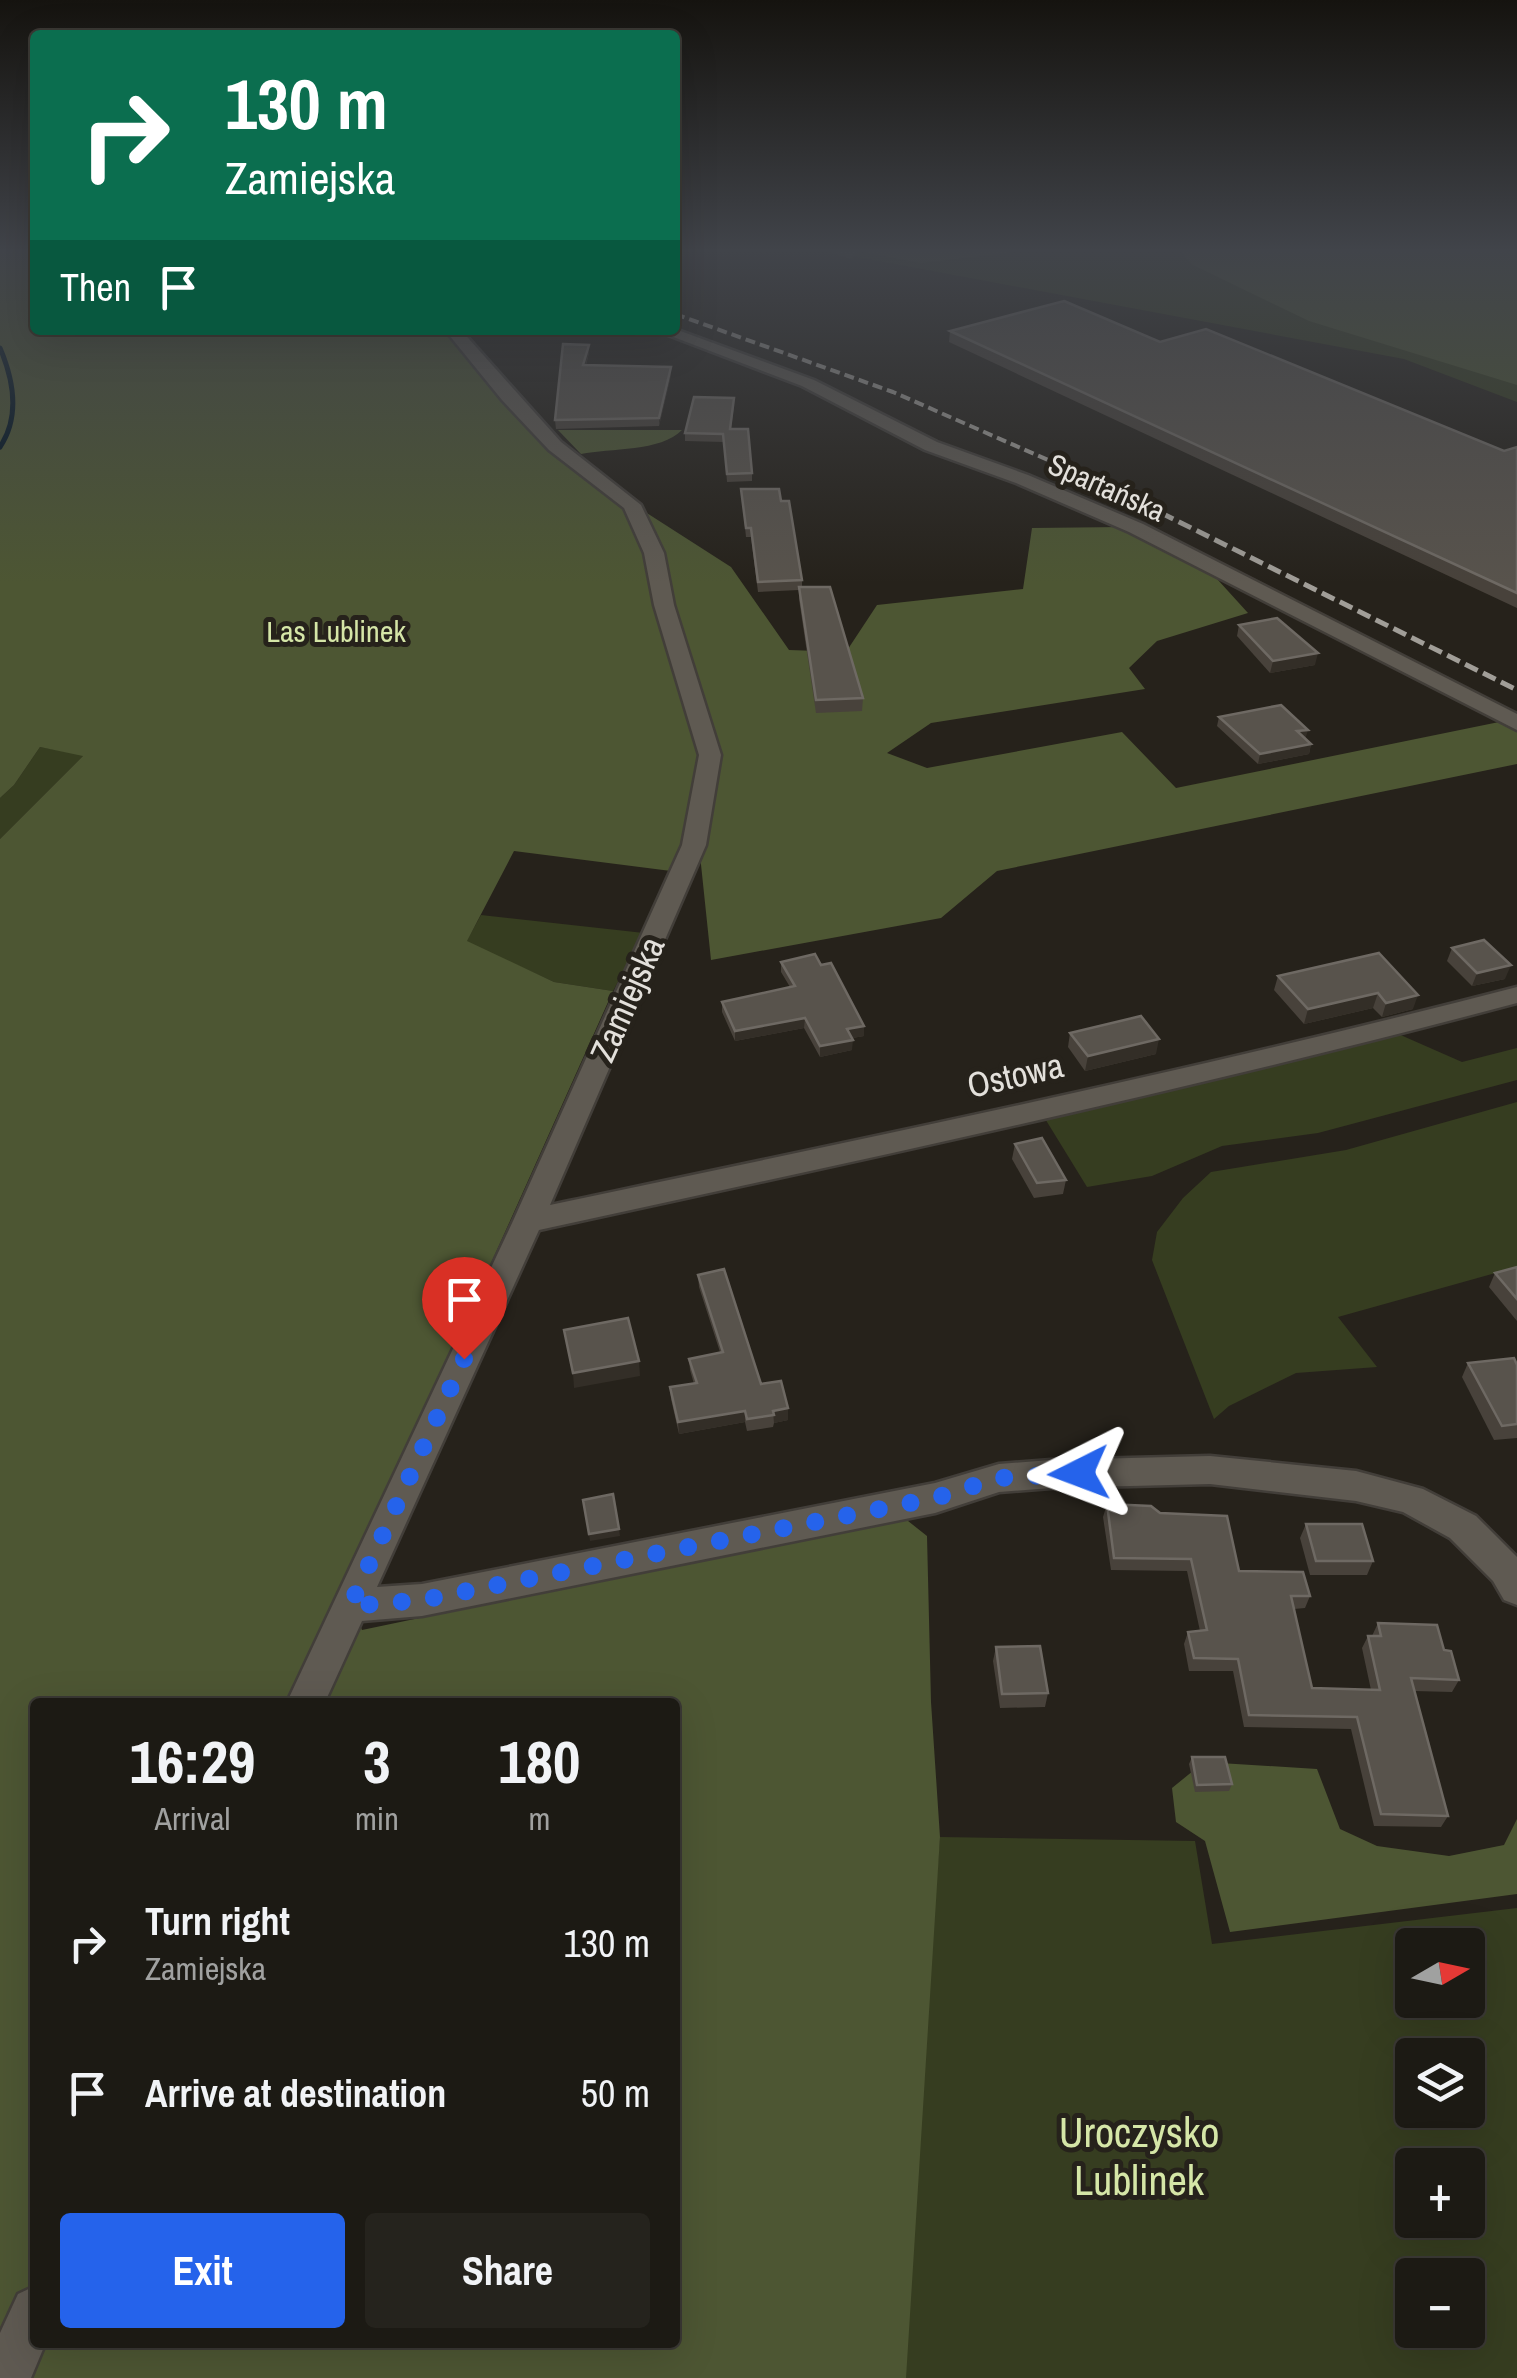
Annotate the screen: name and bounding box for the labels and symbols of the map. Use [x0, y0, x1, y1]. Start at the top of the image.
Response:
street label: Spartańska [1042, 443, 1172, 531]
park label: Las Lublinek [266, 611, 406, 651]
street label: Zamiejska [579, 929, 675, 1069]
street label: Ostowa [962, 1041, 1068, 1109]
pin [422, 1257, 507, 1360]
position arrow [1027, 1421, 1131, 1525]
north arrow [1395, 1928, 1485, 2018]
park label: Uroczysko Lublinek [1059, 2104, 1219, 2208]

